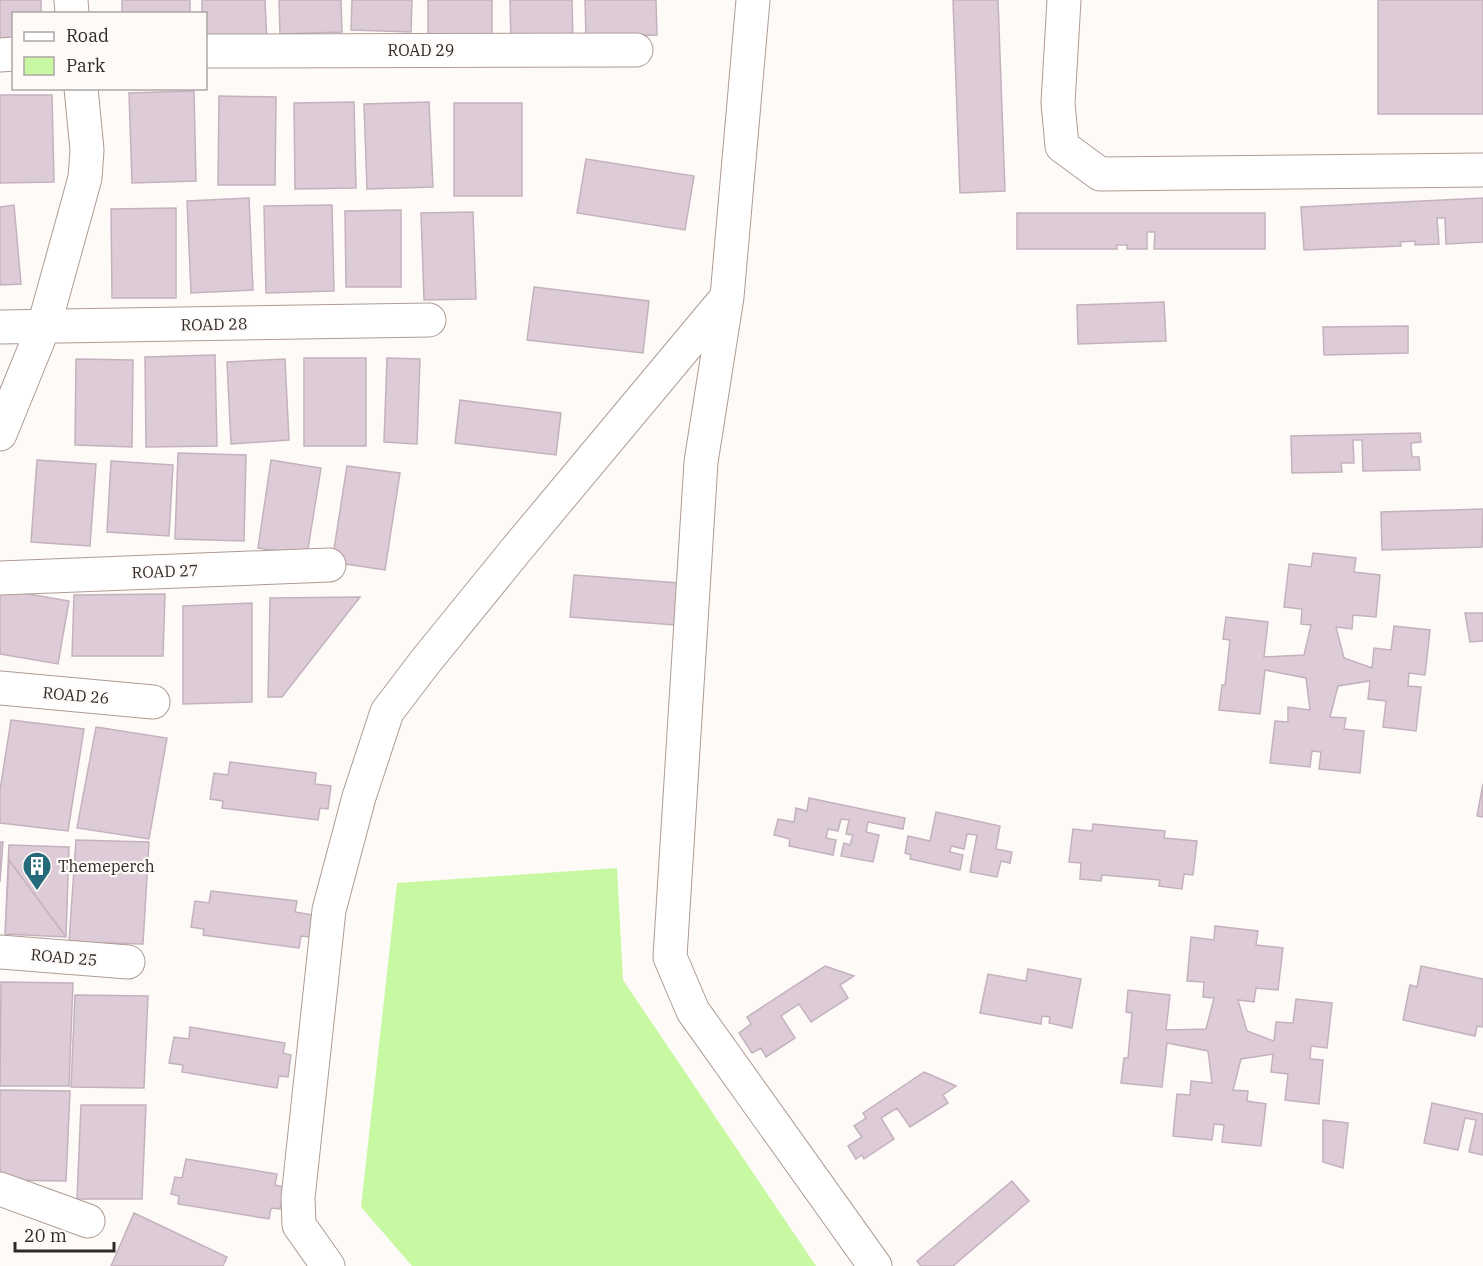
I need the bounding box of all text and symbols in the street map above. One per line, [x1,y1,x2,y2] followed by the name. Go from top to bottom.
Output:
[12,12,207,90] legend
[66,24,109,47] text: Road
[388,40,454,60] street label: ROAD 29
[66,54,106,77] text: Park
[180,313,248,335] street label: ROAD 28
[131,560,199,582] street label: ROAD 27
[42,682,110,708] street label: ROAD 26
[21,850,53,892] building icon: Themeperch
[58,856,155,876] place label: Themeperch
[30,944,98,970] street label: ROAD 25
[15,1215,114,1253] scale bar
[24,1224,67,1247] text: 20 m

